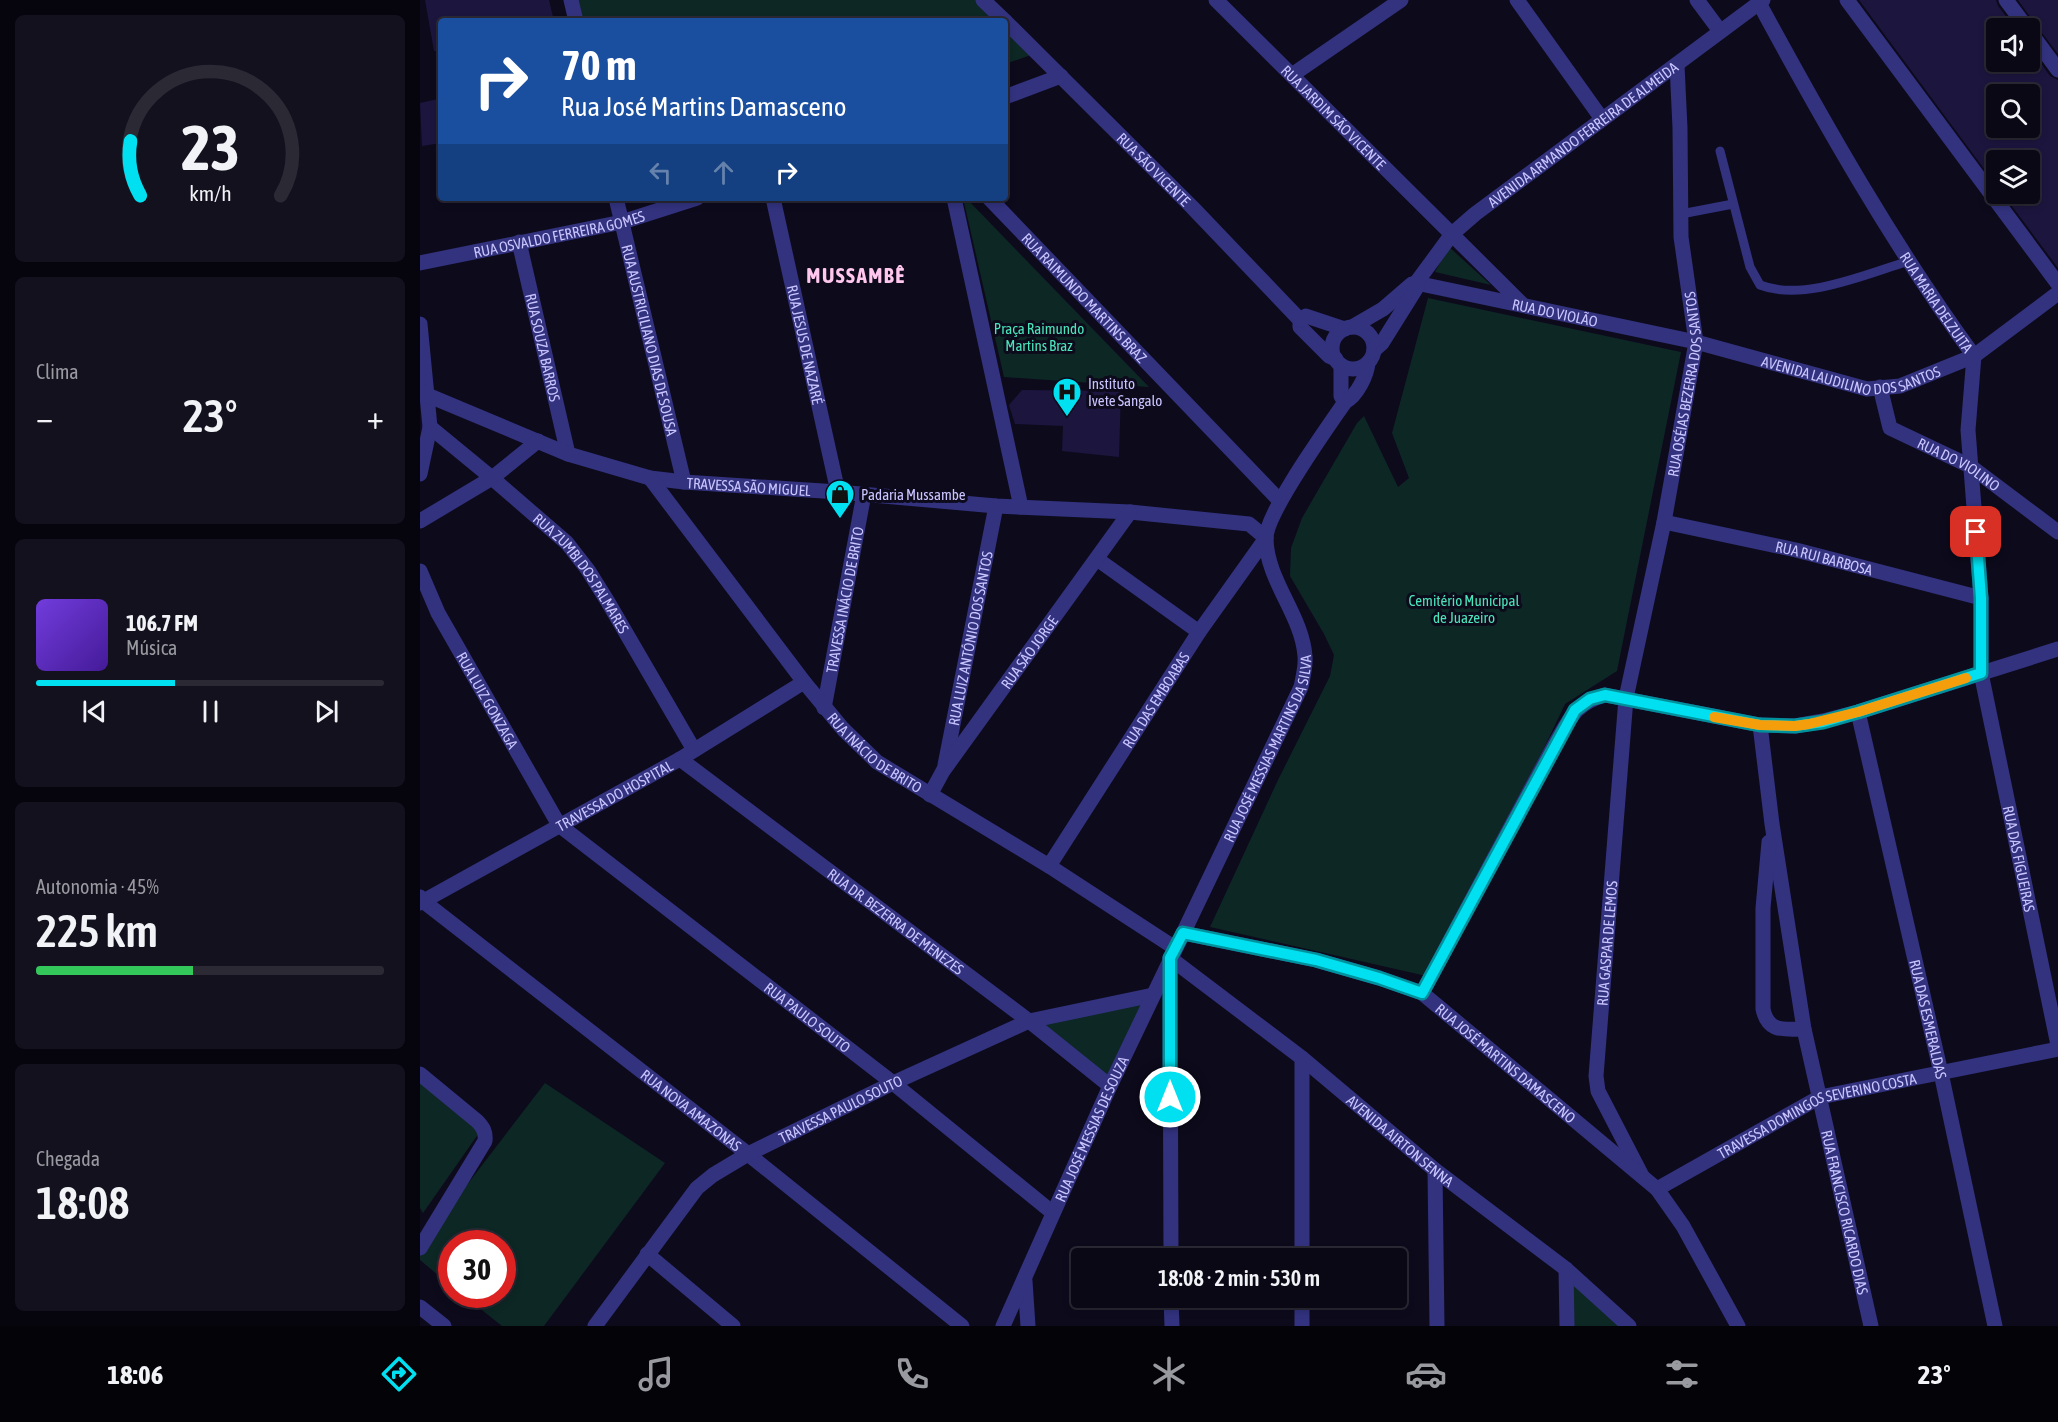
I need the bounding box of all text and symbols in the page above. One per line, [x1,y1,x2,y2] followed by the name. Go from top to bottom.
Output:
[1986,18,2040,204] map controls
[1986,18,2040,72] button: sound
[561,41,636,89] text: 70 m
[462,42,540,120] icon: right
[1484,58,1681,210] street label: AVENIDA ARMANDO FERREIRA DE ALMEIDA
[1278,61,1390,173] street label: RUA JARDIM SÃO VICENTE
[1986,84,2040,138] button: search
[561,91,847,122] text: Rua José Martins Damasceno
[181,112,239,183] text: 23
[1114,129,1195,210] street label: RUA SÃO VICENTE
[1986,150,2040,204] button: layers
[644,156,677,189] icon: left
[707,156,740,189] icon: ahead
[770,156,803,189] icon: right
[189,181,231,206] text: km/h
[472,207,647,260] street label: RUA OSVALDO FERREIRA GOMES
[1019,229,1151,366] street label: RUA RAIMUNDO MARTINS BRAZ
[619,243,681,438] street label: RUA AUSTRICILIANO DIAS DE SOUSA
[1897,249,1977,356] street label: RUA MARIA DELZUITA
[806,263,906,287] district label: MUSSAMBÊ
[784,283,827,406] street label: RUA JESUS DE NAZARÉ
[1664,291,1705,478] street label: RUA OSÉIAS BEZERRA DOS SANTOS
[523,292,564,403] street label: RUA SOUZA BARROS
[1511,295,1599,330] street label: RUA DO VIOLÃO
[994,320,1084,354] park label: Praça Raimundo Martins Braz
[1760,352,1943,398] street label: AVENIDA LAUDILINO DOS SANTOS
[36,360,79,383] text: Clima
[1088,375,1162,409] place label: Instituto Ivete Sangalo
[1051,376,1083,418] hospital icon: Instituto Ivete Sangalo
[183,390,237,442] text: 23°
[36,398,53,436] text: −
[367,398,384,436] text: +
[1915,434,2004,494] street label: RUA DO VIOLINO
[686,474,812,499] street label: TRAVESSA SÃO MIGUEL
[824,478,856,520] shop icon: Padaria Mussambe
[861,486,966,503] place label: Padaria Mussambe
[1950,506,2001,557] pin
[530,510,633,636] street label: RUA ZUMBI DOS PALMARES
[1959,515,1992,548] icon: arrive
[822,525,866,675] street label: TRAVESSA INÁCIO DE BRITO
[1774,537,1875,578] street label: RUA RUI BARBOSA
[944,550,995,727] street label: RUA LUIZ ANTÔNIO DOS SANTOS
[1409,592,1519,626] park label: Cemitério Municipal de Juazeiro
[126,610,198,636] text: 106.7 FM
[997,612,1061,692] street label: RUA SÃO JORGE
[126,636,177,659] text: Música
[454,649,522,752] street label: RUA LUIZ GONZAGA
[1119,649,1192,751] street label: RUA DAS EMBOABAS
[1220,654,1314,844] street label: RUA JOSÉ MESSIAS MARTINS DA SILVA
[78,695,111,728] icon: previous
[194,695,227,728] icon: pause
[310,695,343,728] icon: next
[824,709,925,796] street label: RUA INÁCIO DE BRITO
[553,756,676,834] street label: TRAVESSA DO HOSPITAL
[2000,804,2039,913] street label: RUA DAS FIGUEIRAS
[825,865,967,978] street label: RUA DR. BEZERRA DE MENEZES
[36,875,159,898] text: Autonomia · 45%
[1593,880,1620,1006] street label: RUA GASPAR DE LEMOS
[36,905,158,957] text: 225 km
[1907,958,1950,1080] street label: RUA DAS ESMERALDAS
[761,979,854,1056] street label: RUA PAULO SOUTO
[1432,1000,1579,1126] street label: RUA JOSÉ MARTINS DAMASCENO
[1051,1053,1132,1204] street label: RUA JOSÉ MESSIAS DE SOUZA
[638,1065,745,1154] street label: RUA NOVA AMAZONAS
[1138,1065,1202,1129] position arrow
[1714,1069,1918,1162] street label: TRAVESSA DOMINGOS SEVERINO COSTA
[776,1071,905,1146] street label: TRAVESSA PAULO SOUTO
[1344,1091,1458,1190] street label: AVENIDA AIRTON SENNA
[1819,1128,1872,1296] street label: RUA FRANCISCO RICARDO DIAS
[36,1147,100,1170] text: Chegada
[36,1177,130,1229] text: 18:08
[438,1230,516,1308] speed limit sign: 30
[1158,1265,1320,1291] text: 18:08 · 2 min · 530 m
[378,1353,420,1395] icon: directions
[635,1353,677,1395] icon: music
[891,1353,933,1395] icon: phone
[1148,1353,1190,1395] icon: climate
[1405,1353,1447,1395] icon: car
[1661,1353,1703,1395] icon: filters
[107,1359,163,1390] text: 18:06
[1918,1359,1951,1390] text: 23°

